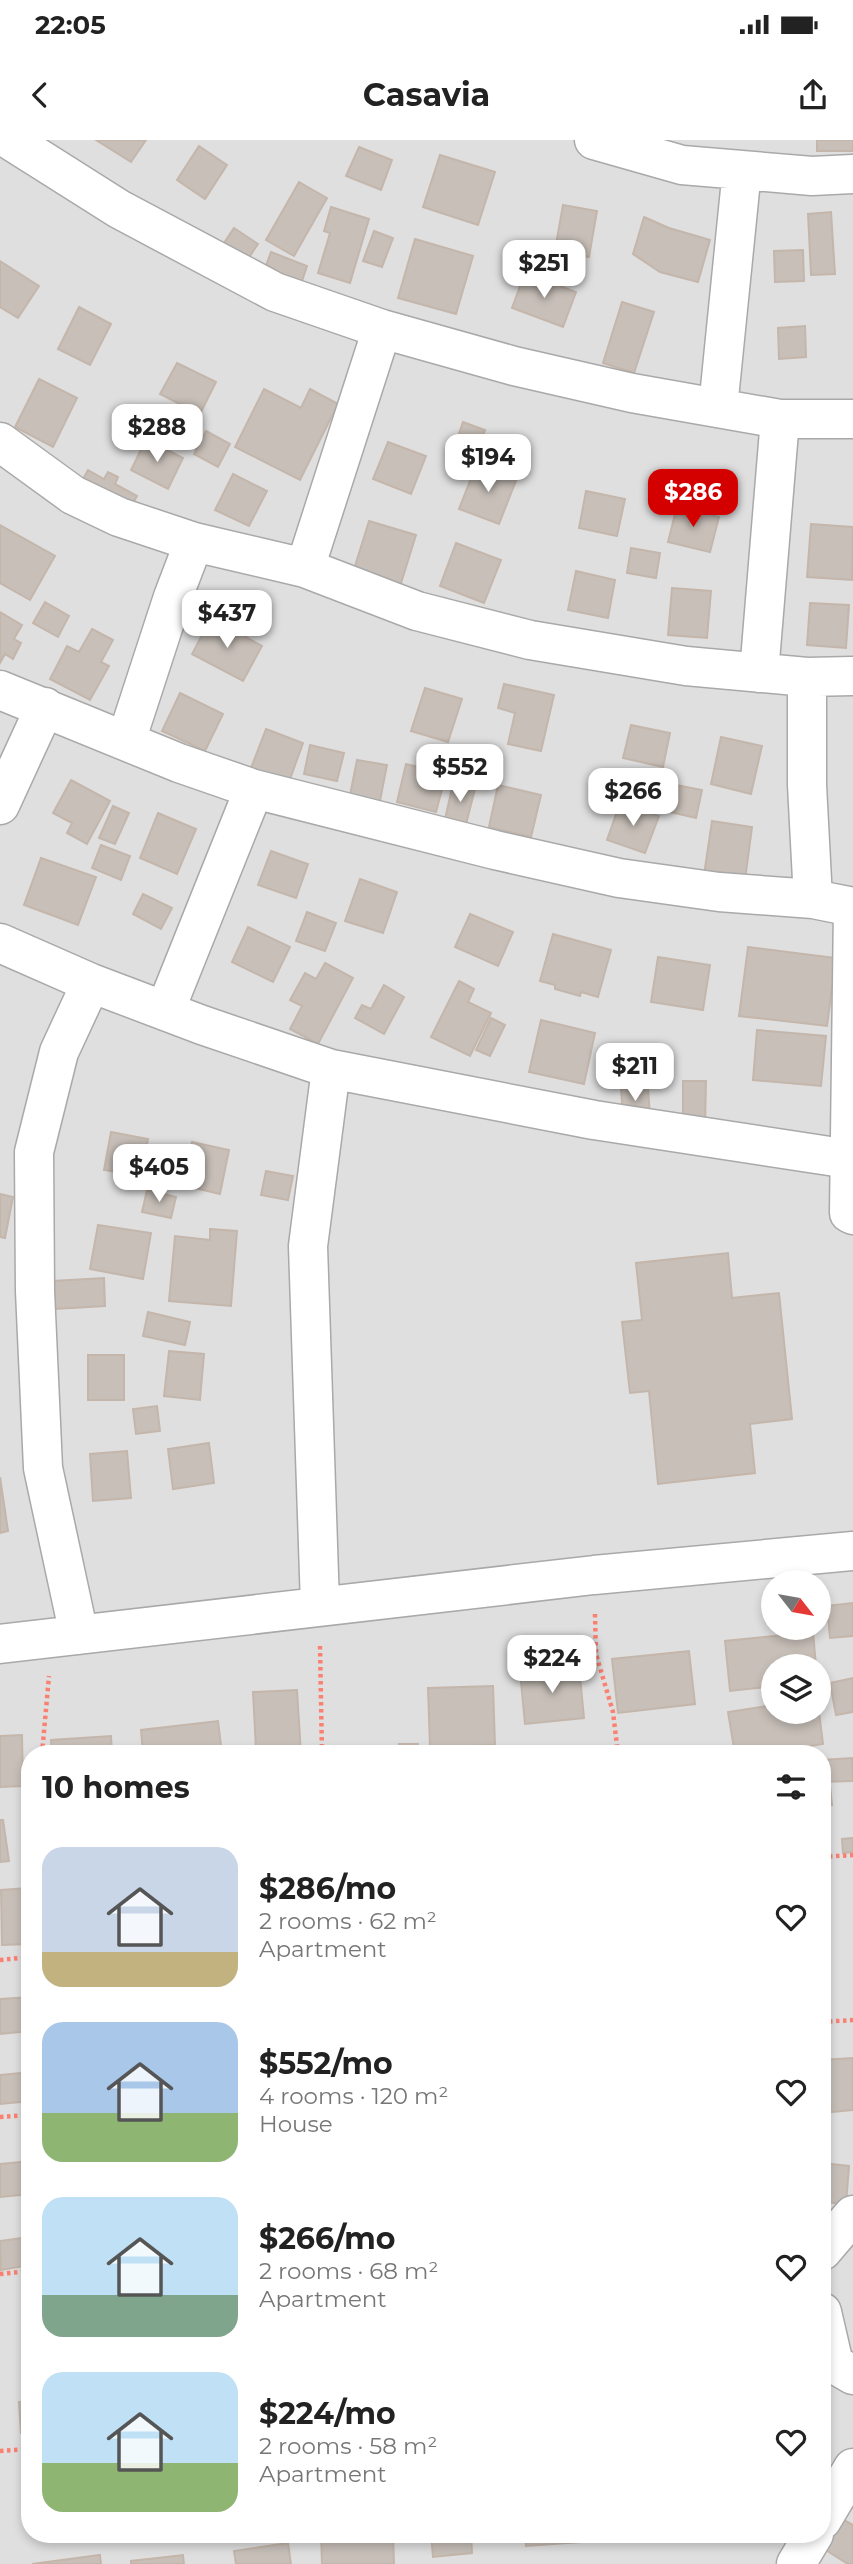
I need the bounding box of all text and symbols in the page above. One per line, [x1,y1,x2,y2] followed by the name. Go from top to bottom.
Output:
[35,9,106,41] text: 22:05
[363,75,490,114] text: Casavia
[21,76,59,114] icon: back
[794,76,832,114] icon: share
[503,240,585,300] pin: $251
[519,249,569,277] text: $251
[116,404,198,464] pin: $288
[128,413,186,441] text: $288
[447,434,529,494] pin: $194
[461,443,515,471] text: $194
[652,470,734,529] pin: $286
[664,478,722,506] text: $286
[186,590,268,650] pin: $437
[198,599,256,627] text: $437
[419,744,501,804] pin: $552
[432,753,488,781] text: $552
[592,768,674,828] pin: $266
[604,777,662,805] text: $266
[594,1044,676,1103] pin: $211
[612,1052,658,1080] text: $211
[118,1144,200,1204] pin: $405
[129,1153,189,1181] text: $405
[761,1570,831,1640] north arrow
[761,1570,831,1724] map controls
[511,1636,593,1695] pin: $224
[523,1644,581,1672] text: $224
[761,1654,831,1724] button: layers
[772,1768,810,1806] icon: filters
[42,1769,190,1806] text: 10 homes
[259,1870,396,1907] text: $286/mo
[98,1875,182,1959] icon: home
[772,1898,810,1936] icon: heart
[259,1907,437,1935] text: 2 rooms · 62 m²
[259,1935,387,1963] text: Apartment
[259,2045,393,2082] text: $552/mo
[98,2050,182,2134] icon: home
[772,2073,810,2111] icon: heart
[259,2082,448,2110] text: 4 rooms · 120 m²
[259,2110,333,2138] text: House
[259,2220,395,2257] text: $266/mo
[98,2225,182,2309] icon: home
[772,2248,810,2286] icon: heart
[259,2257,438,2285] text: 2 rooms · 68 m²
[259,2285,387,2313] text: Apartment
[259,2395,396,2432] text: $224/mo
[98,2400,182,2484] icon: home
[772,2423,810,2461] icon: heart
[259,2432,437,2460] text: 2 rooms · 58 m²
[259,2460,387,2488] text: Apartment

